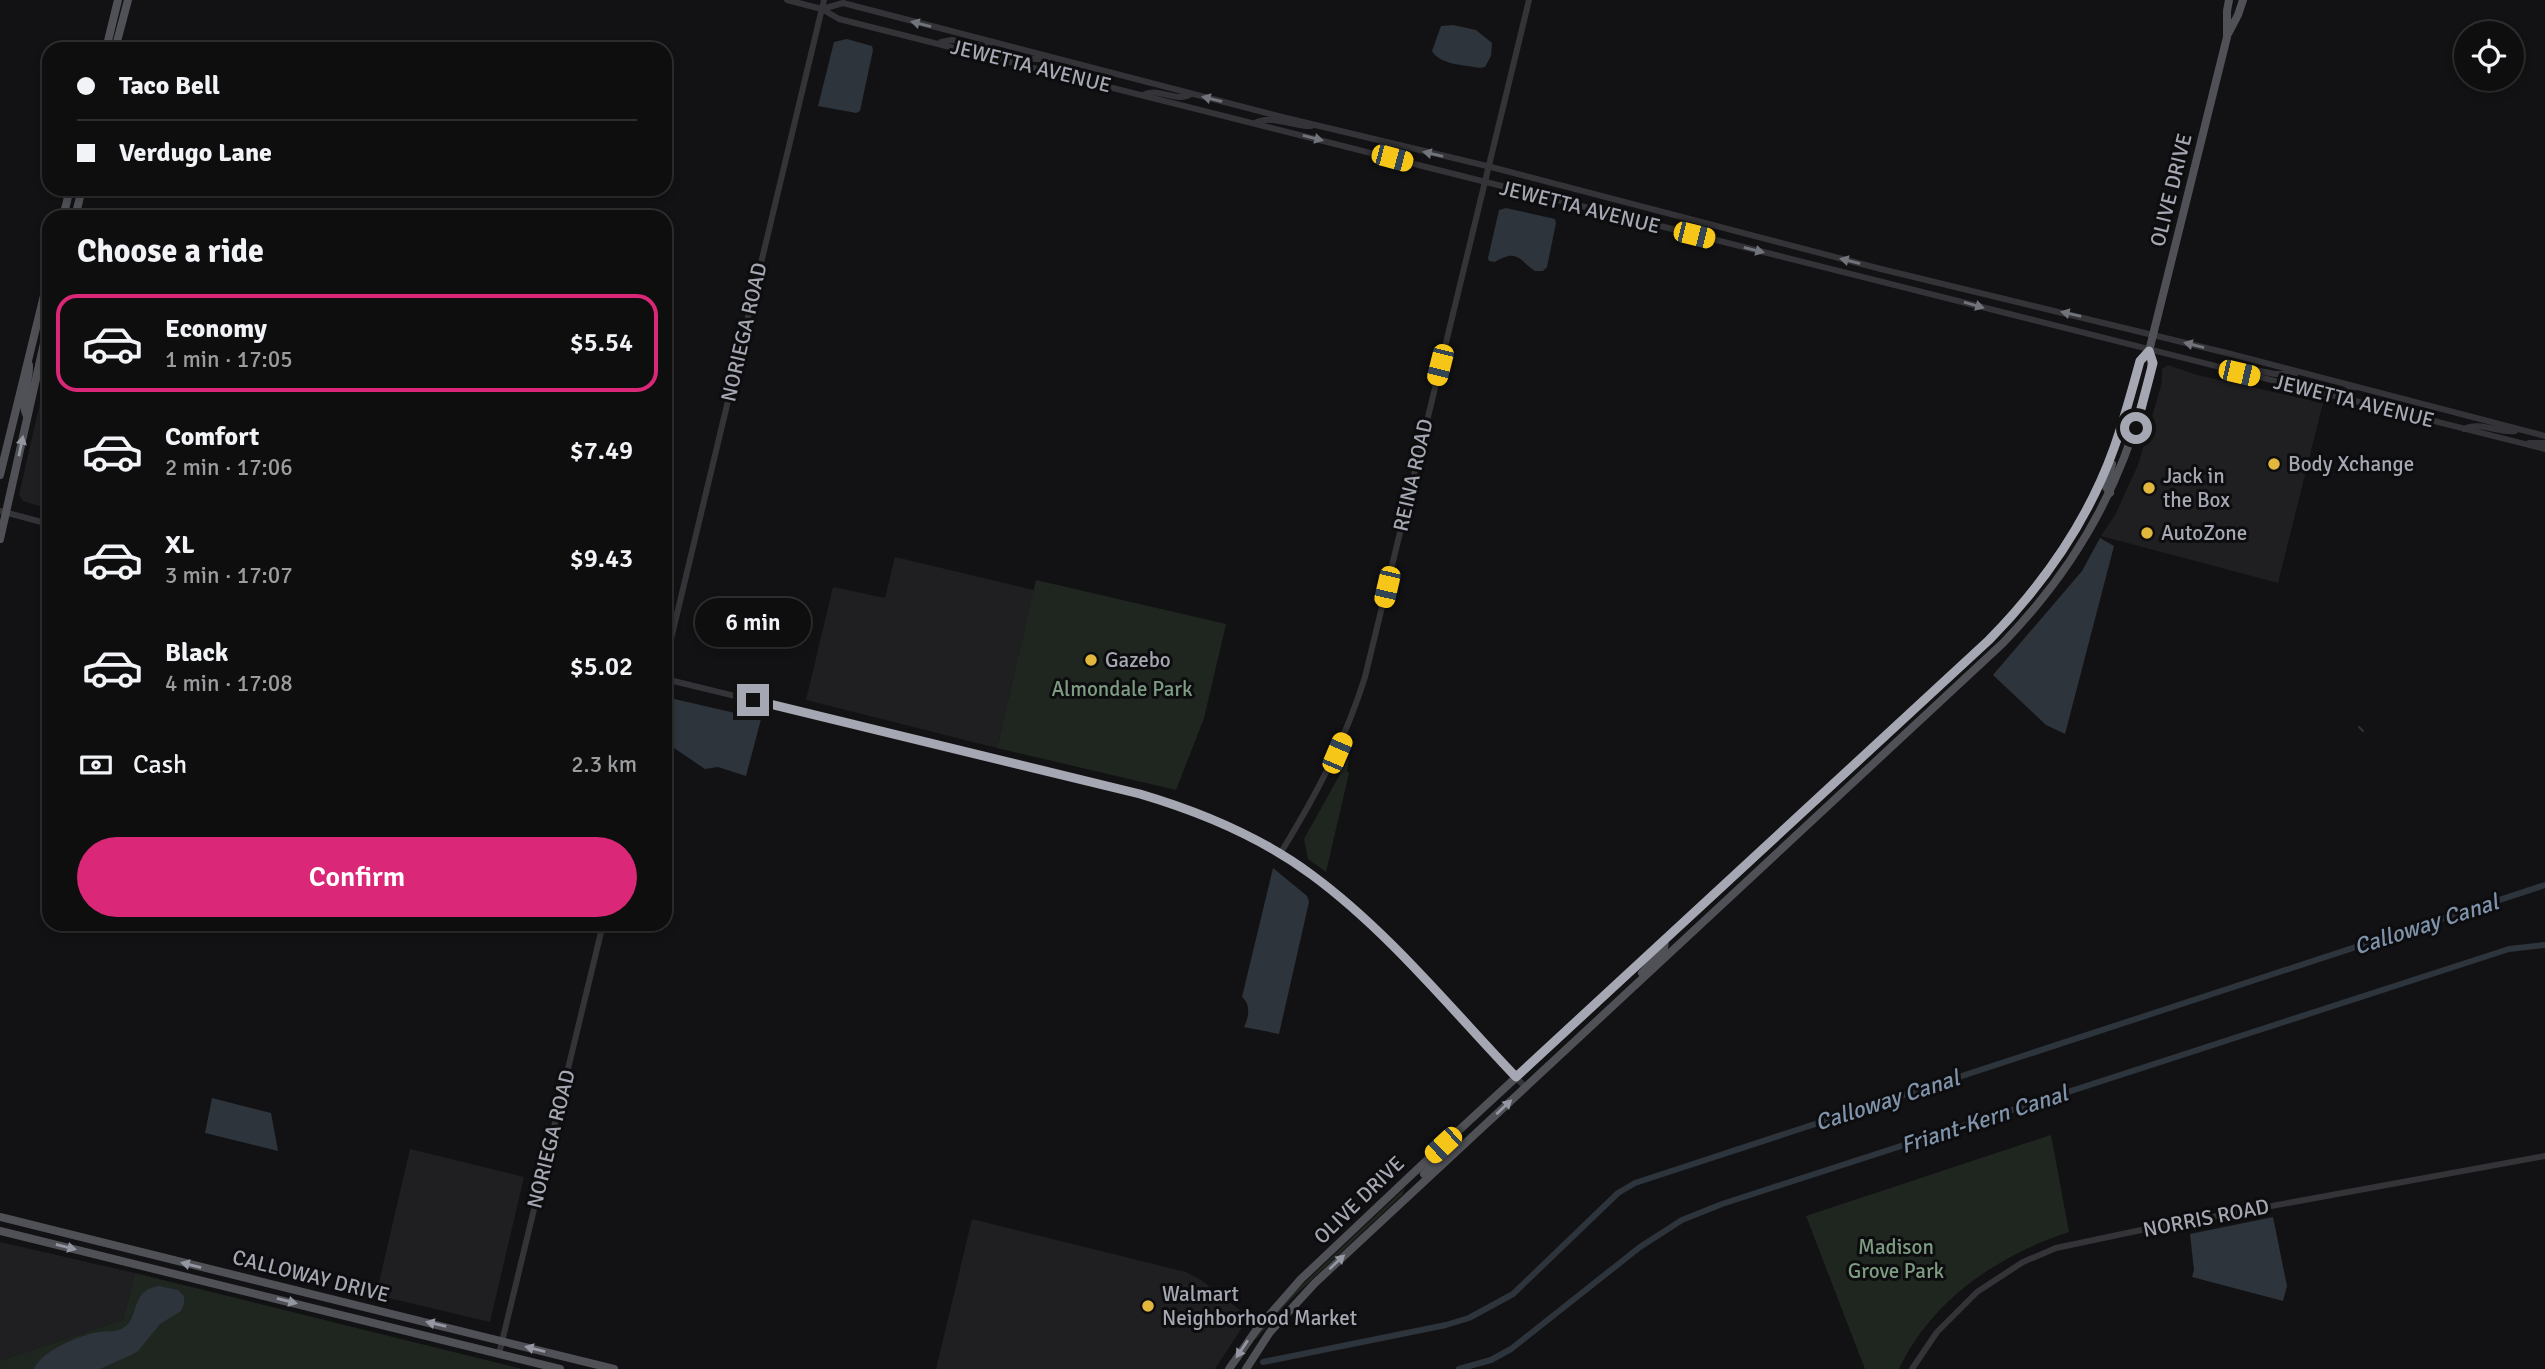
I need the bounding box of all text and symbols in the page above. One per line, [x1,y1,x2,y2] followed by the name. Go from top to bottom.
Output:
[910,18,932,29] one-way arrow
[2454,21,2524,91] map controls
[2454,21,2524,91] button: locate
[948,33,1114,99] street label: JEWETTA AVENUE
[119,70,220,102] text: Taco Bell
[1201,93,1223,104] one-way arrow
[2144,131,2198,249] street label: OLIVE DRIVE
[1303,133,1325,144] one-way arrow
[119,137,272,169] text: Verdugo Lane
[1369,142,1416,174] car
[1422,148,1444,159] one-way arrow
[1497,174,1663,240] street label: JEWETTA AVENUE
[1672,220,1717,250] car
[77,232,264,271] text: Choose a ride
[1743,245,1765,256] one-way arrow
[1838,255,1860,266] one-way arrow
[715,260,773,404] street label: NORIEGA ROAD
[1964,300,1985,310] one-way arrow
[2060,308,2082,319] one-way arrow
[81,312,144,375] icon: car
[165,313,267,345] text: Economy
[570,327,633,359] text: $5.54
[2183,339,2205,350] one-way arrow
[1425,342,1456,388] car
[165,345,293,374] text: 1 min · 17:05
[2217,358,2262,388] car
[2271,368,2437,434] street label: JEWETTA AVENUE
[2120,412,2152,444] route start
[1387,416,1439,534] street label: REINA ROAD
[81,420,144,483] icon: car
[165,421,259,453] text: Comfort
[15,435,26,457] one-way arrow
[570,435,633,467] text: $7.49
[2288,451,2414,477] place label: Body Xchange
[165,453,293,482] text: 2 min · 17:06
[2266,456,2282,472] marker: Body Xchange
[2163,463,2230,513] place label: Jack in the Box
[2141,480,2157,496] marker: Jack in the Box
[2161,520,2247,546] place label: AutoZone
[2139,525,2155,541] marker: AutoZone
[81,528,144,591] icon: car
[165,529,195,561] text: XL
[570,543,633,575] text: $9.43
[165,561,293,590] text: 3 min · 17:07
[1373,564,1402,610] car
[695,598,811,648] callout: 6 min
[725,608,781,637] text: 6 min
[81,636,144,699] icon: car
[165,637,228,669] text: Black
[1105,647,1171,673] place label: Gazebo
[570,651,633,683] text: $5.02
[1083,652,1099,668] marker: Gazebo
[165,669,293,698] text: 4 min · 17:08
[1051,676,1193,702] park label: Almondale Park
[737,684,769,716] route end
[1320,730,1355,776] car
[77,746,115,784] icon: cash
[133,749,187,781] text: Cash
[571,750,637,779] text: 2.3 km
[77,837,637,917] button: Confirm
[2350,887,2504,961] water label: Calloway Canal
[1811,1063,1965,1137] water label: Calloway Canal
[521,1067,581,1211] street label: NORIEGA ROAD
[1897,1078,2074,1160] water label: Friant-Kern Canal
[1495,1099,1513,1115] one-way arrow
[1421,1123,1466,1167] car
[1308,1150,1410,1250] street label: OLIVE DRIVE
[2141,1193,2271,1243] street label: NORRIS ROAD
[1848,1234,1945,1284] park label: Madison Grove Park
[55,1242,77,1253] one-way arrow
[230,1244,392,1308] street label: CALLOWAY DRIVE
[1328,1254,1345,1270] one-way arrow
[180,1259,202,1270] one-way arrow
[1162,1281,1357,1331] place label: Walmart Neighborhood Market
[276,1296,298,1307] one-way arrow
[1140,1298,1156,1314] marker: Walmart Neighborhood Market
[425,1318,447,1329] one-way arrow
[1235,1340,1249,1358] one-way arrow
[524,1343,546,1354] one-way arrow

